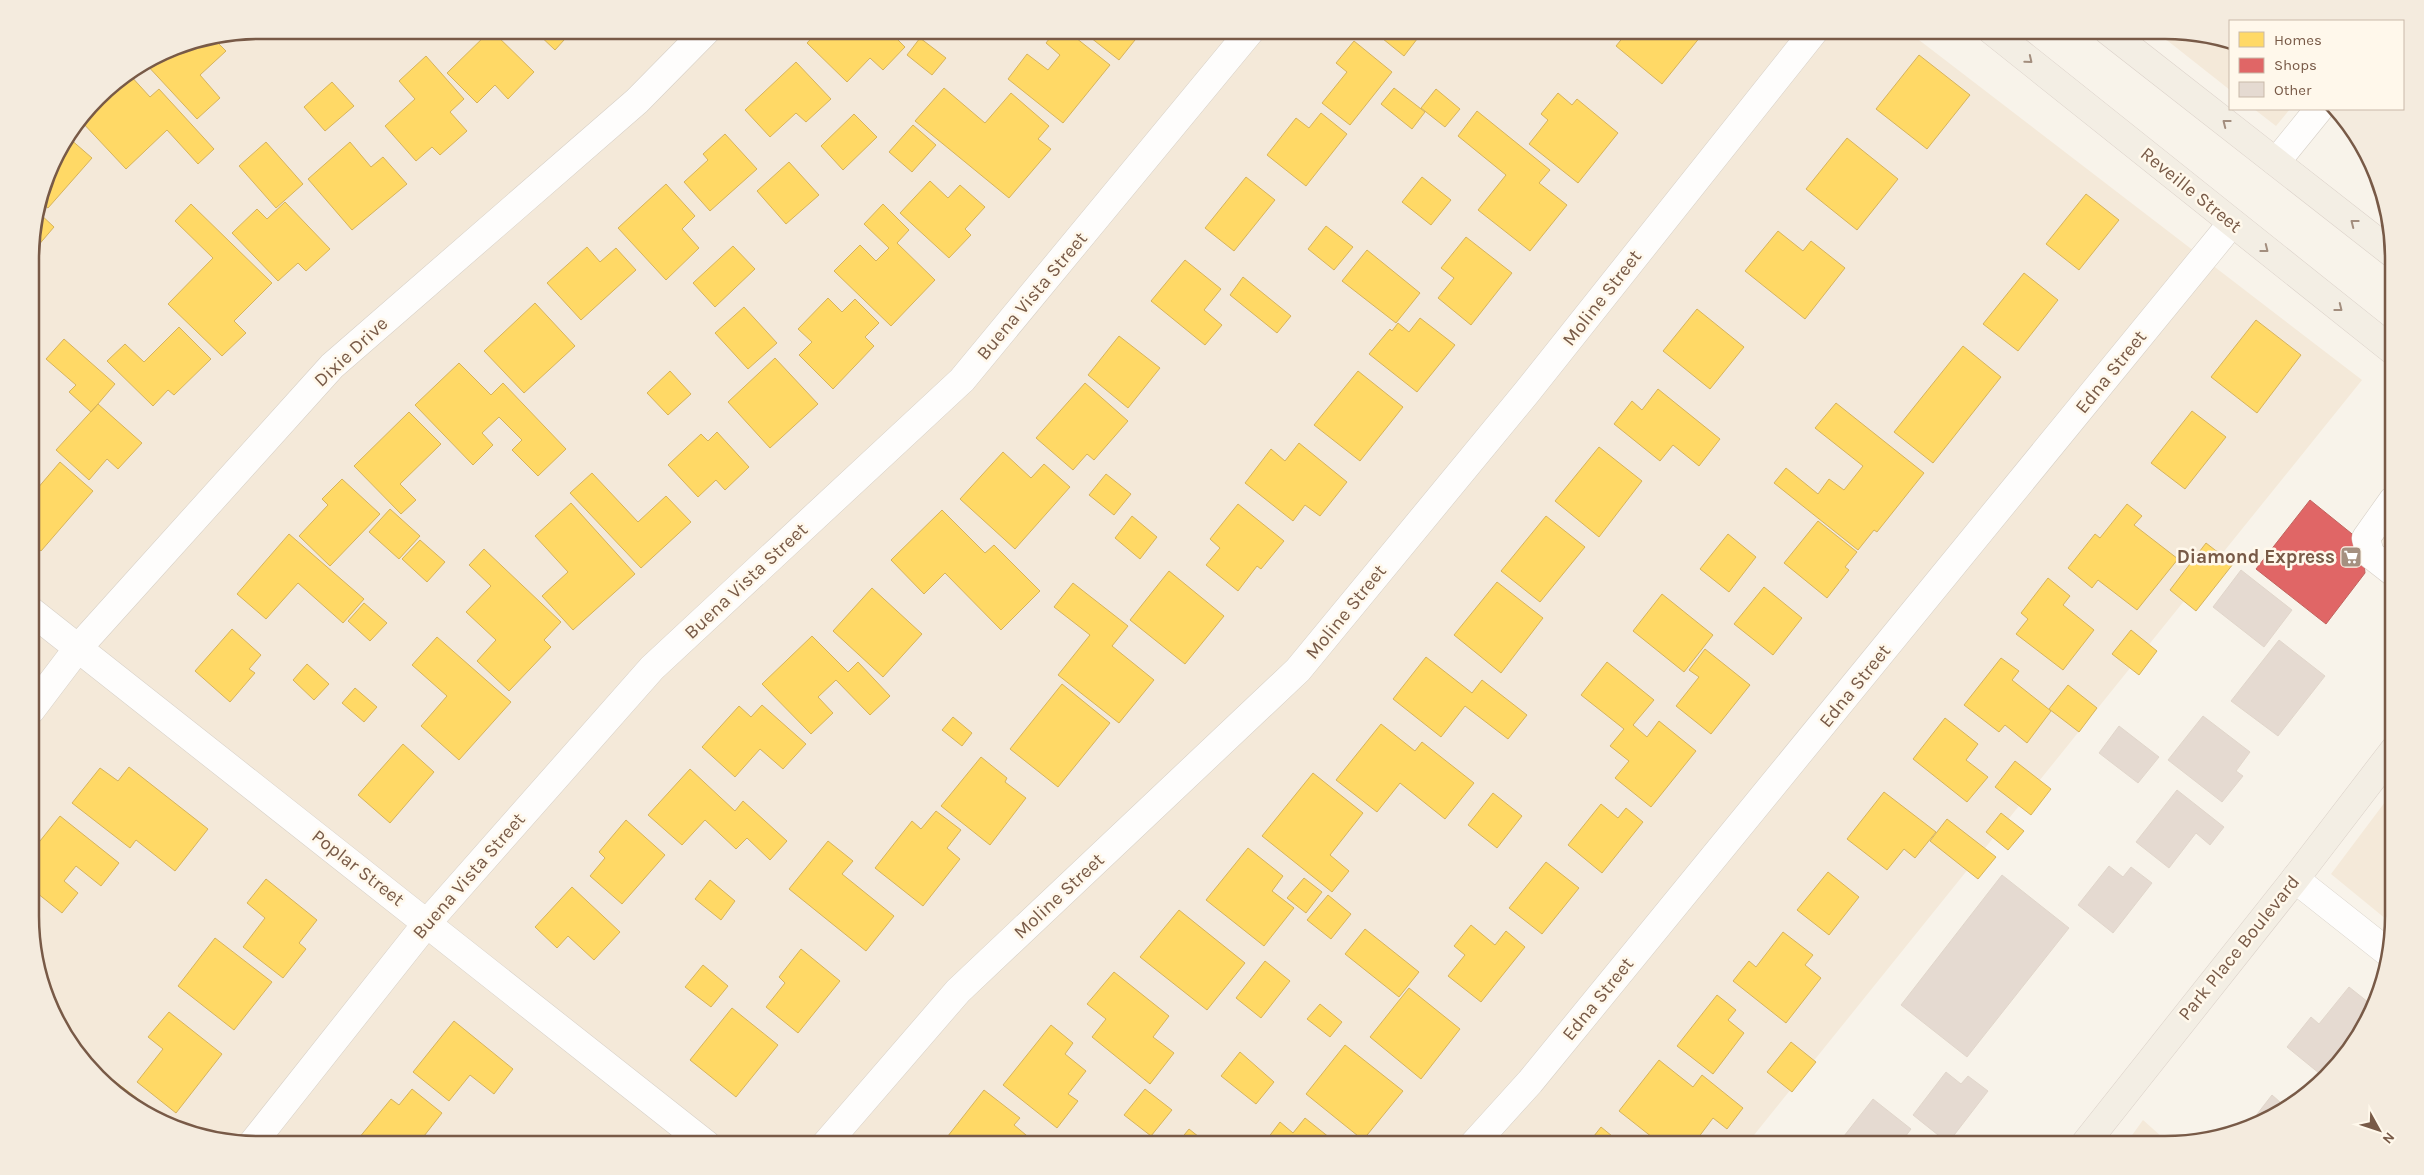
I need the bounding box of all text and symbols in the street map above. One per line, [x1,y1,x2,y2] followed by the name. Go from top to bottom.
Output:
[2229,20,2404,110] legend
[2274,31,2322,49] text: Homes
[2023,55,2032,63] one-way arrow
[2274,56,2317,74] text: Shops
[2274,81,2312,99] text: Other
[2223,120,2232,128] one-way arrow
[2136,143,2246,237] street label: Reveille Street
[2351,220,2360,228] one-way arrow
[972,228,1092,364] street label: Buena Vista Street
[2260,244,2269,253] one-way arrow
[1558,246,1646,350] street label: Moline Street
[2333,302,2342,310] one-way arrow
[310,313,392,391] street label: Dixie Drive
[2071,326,2151,418] street label: Edna Street
[680,518,812,644] street label: Buena Vista Street
[2339,545,2363,569] supermarket icon: Diamond Express
[2177,546,2335,568] place label: Diamond Express
[1301,560,1391,664] street label: Moline Street
[1815,640,1895,732] street label: Edna Street
[408,808,530,944] street label: Buena Vista Street
[307,825,409,911] street label: Poplar Street
[1009,849,1109,943] street label: Moline Street
[2174,871,2304,1025] street label: Park Place Boulevard
[1558,953,1638,1045] street label: Edna Street
[2354,1105,2404,1155] north arrow
[2379,1129,2398,1147] text: N

